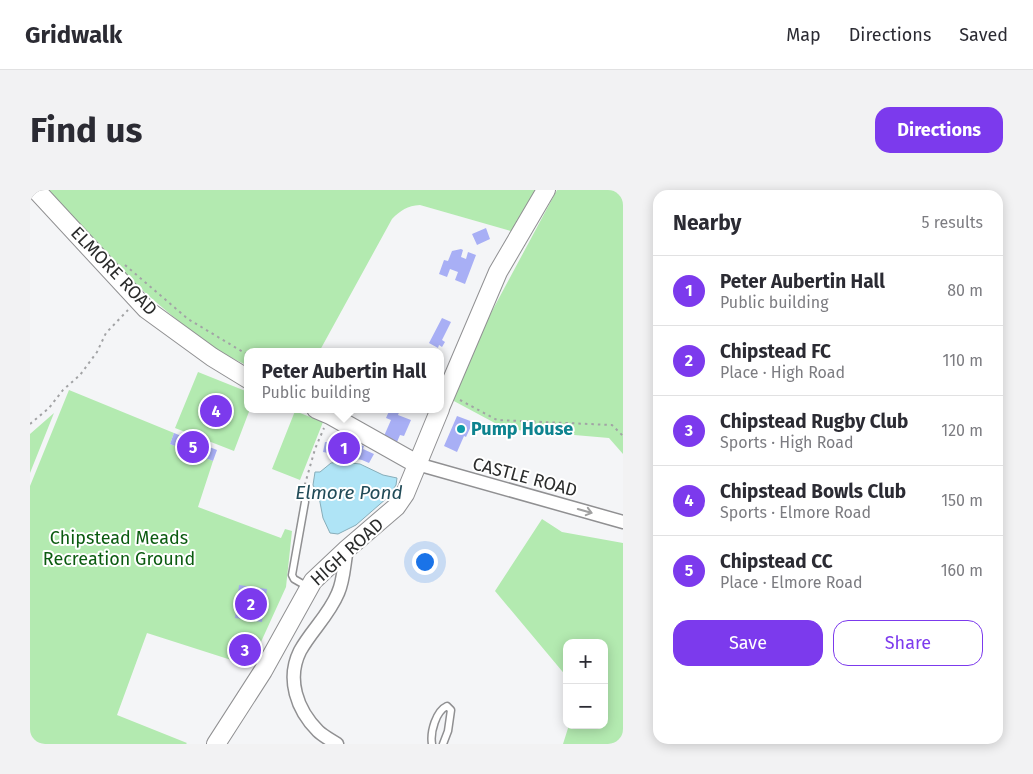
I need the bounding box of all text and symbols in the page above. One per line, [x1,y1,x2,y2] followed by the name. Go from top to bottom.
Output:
[25,21,122,49] text: Gridwalk
[786,24,821,46] text: Map
[849,24,931,46] text: Directions
[959,24,1008,46] text: Saved
[875,107,1003,153] button: Directions
[30,109,142,151] text: Find us
[673,210,741,236] text: Nearby
[922,213,983,232] text: 5 results
[66,222,162,320] street label: ELMORE ROAD
[720,270,885,293] text: Peter Aubertin Hall
[685,281,693,300] text: 1
[947,281,983,300] text: 80 m
[720,293,828,312] text: Public building
[720,340,831,363] text: Chipstead FC
[244,348,444,413] popup
[685,351,693,370] text: 2
[942,351,983,370] text: 110 m
[262,360,426,383] text: Peter Aubertin Hall
[720,363,845,382] text: Place · High Road
[262,383,370,402] text: Public building
[200,392,232,430] pin: 4
[720,410,908,433] text: Chipstead Rugby Club
[471,418,573,440] place label: Pump House
[685,421,693,440] text: 3
[941,421,983,440] text: 120 m
[455,423,467,435] marker: Pump House
[177,428,209,466] pin: 5
[328,429,360,467] pin: 1
[720,433,854,452] text: Sports · High Road
[470,452,580,502] street label: CASTLE ROAD
[720,480,906,503] text: Chipstead Bowls Club
[295,481,403,504] water label: Elmore Pond
[684,491,694,510] text: 4
[941,491,983,510] text: 150 m
[720,503,871,522] text: Sports · Elmore Road
[577,507,593,517] one-way arrow
[306,513,388,591] street label: HIGH ROAD
[43,527,195,570] park label: Chipstead Meads Recreation Ground
[412,549,438,575] your location
[720,550,833,573] text: Chipstead CC
[685,561,693,580] text: 5
[941,561,983,580] text: 160 m
[720,573,863,592] text: Place · Elmore Road
[235,585,267,623] pin: 2
[673,620,823,666] button: Save
[833,620,983,666] button: Share
[229,631,261,669] pin: 3
[563,639,608,729] map controls
[563,639,608,684] button: +
[563,684,608,729] button: −

